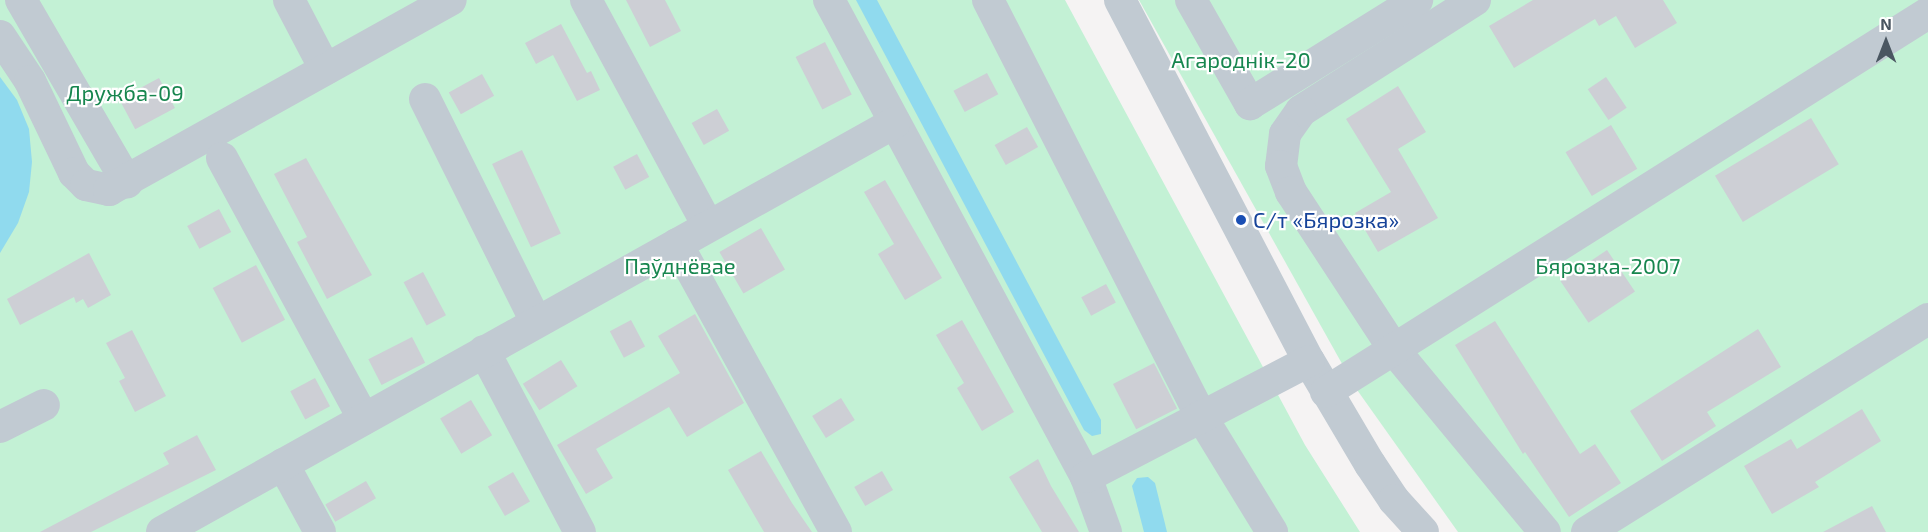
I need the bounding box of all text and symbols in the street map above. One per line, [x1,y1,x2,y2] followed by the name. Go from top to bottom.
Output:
[1856,12,1916,72] north arrow
[1880,14,1892,33] text: N
[1171,47,1311,73] park label: Агароднік-20
[66,80,184,106] park label: Дружба-09
[1253,207,1399,233] place label: С/т «Бярозка»
[1234,213,1248,227] marker: С/т «Бярозка»
[624,253,736,279] park label: Паўднёвае
[1535,253,1681,279] park label: Бярозка-2007

